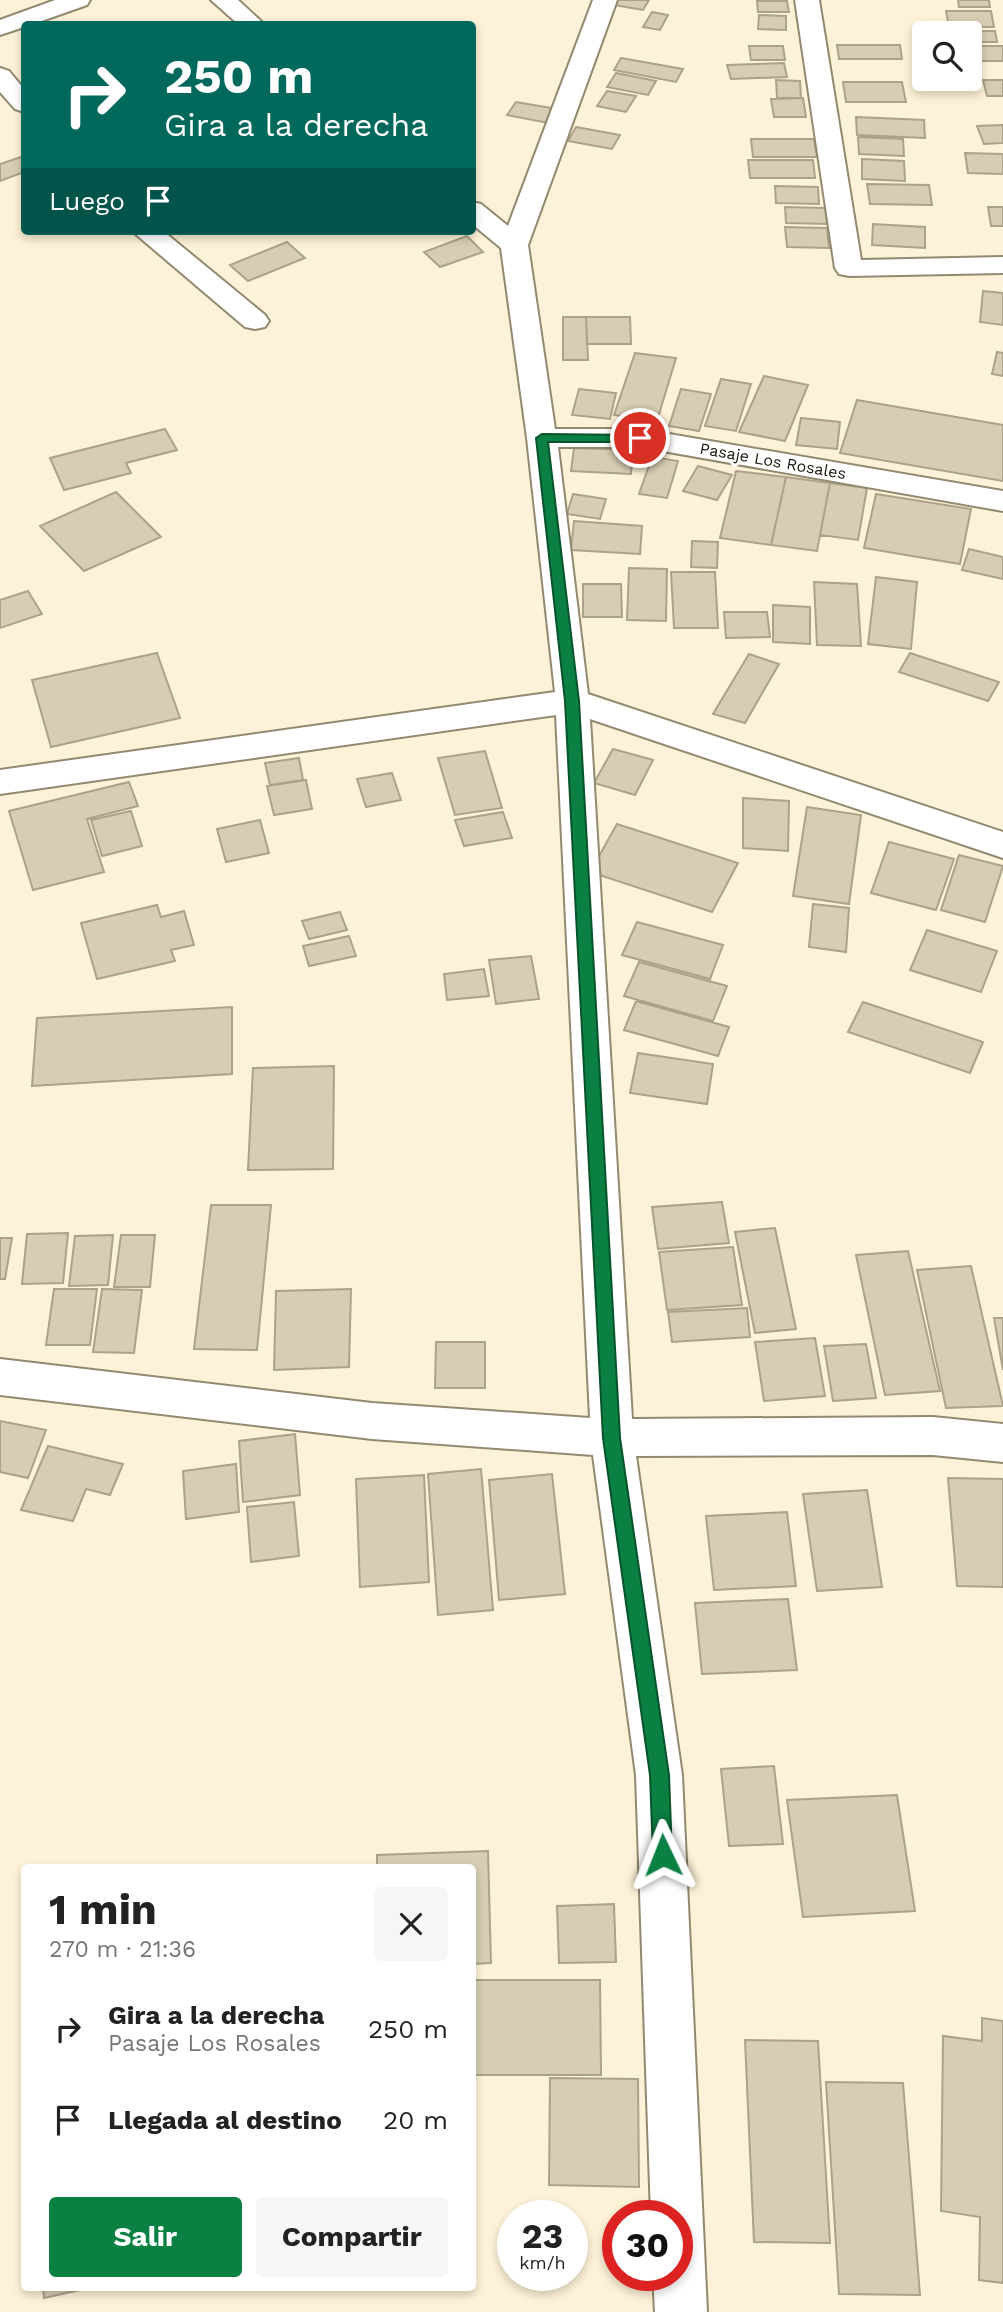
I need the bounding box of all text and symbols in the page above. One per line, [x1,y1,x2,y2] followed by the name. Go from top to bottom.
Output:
[912,21,982,91] map controls
[912,21,982,91] button: search
[164,47,313,105] text: 250 m
[49,49,140,140] icon: right
[164,106,428,144] text: Gira a la derecha
[139,182,177,220] icon: arrive
[49,186,125,216] text: Luego
[610,408,670,468] pin
[621,419,659,457] icon: arrive
[698,439,848,483] street label: Pasaje Los Rosales
[626,1818,700,1892] position arrow
[49,1885,157,1934] text: 1 min
[374,1887,448,1961] button: close
[49,1936,196,1963] text: 270 m · 21:36
[108,2000,324,2030] text: Gira a la derecha
[49,2010,87,2048] icon: right
[368,2014,448,2044] text: 250 m
[108,2030,321,2057] text: Pasaje Los Rosales
[49,2101,87,2139] icon: arrive
[108,2105,342,2135] text: Llegada al destino
[383,2105,448,2135] text: 20 m
[49,2197,242,2277] button: Salir
[256,2197,448,2277] button: Compartir
[602,2200,693,2291] speed limit sign: 30
[522,2215,563,2257] text: 23
[519,2252,566,2273] text: km/h

